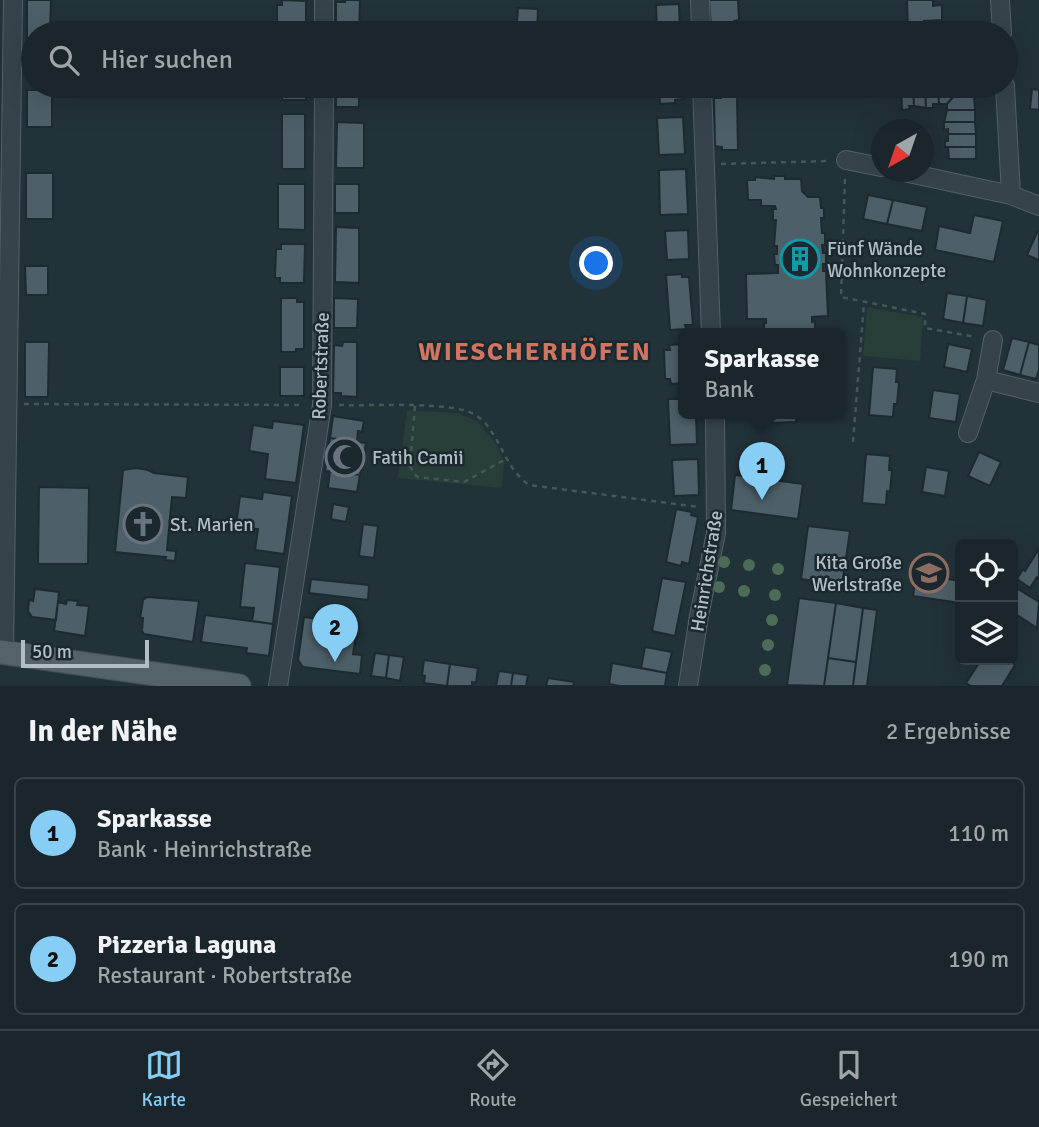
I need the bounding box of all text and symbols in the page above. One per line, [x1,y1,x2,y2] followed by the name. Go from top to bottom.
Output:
[21,21,1018,98] search box
[45,41,83,79] icon: search
[101,44,233,76] text: Hier suchen
[871,119,934,182] north arrow
[827,237,946,283] place label: Fünf Wände Wohnkonzepte
[779,238,821,280] building icon: Fünf Wände Wohnkonzepte
[579,246,613,280] your location
[307,312,335,420] street label: Robertstraße
[678,328,846,419] popup
[418,336,652,368] district label: WIESCHERHÖFEN
[704,343,820,375] text: Sparkasse
[704,375,754,404] text: Bank
[324,436,366,478] mosque icon: Fatih Camii
[739,442,785,500] pin: 1
[372,446,464,470] place label: Fatih Camii
[122,503,164,545] church icon: St. Marien
[686,509,728,634] street label: Heinrichstraße
[170,513,254,537] place label: St. Marien
[955,539,1018,665] map controls
[955,539,1018,602] button: locate
[812,551,902,597] place label: Kita Große Werlstraße
[908,552,950,594] school or university icon: Kita Große Werlstraße
[955,602,1018,665] button: layers
[312,604,358,662] pin: 2
[21,637,149,669] scale bar
[32,640,72,664] text: 50 m
[28,713,177,750] text: In der Nähe
[886,717,1011,746] text: 2 Ergebnisse
[97,803,212,835] text: Sparkasse
[47,819,59,848] text: 1
[948,819,1009,848] text: 110 m
[97,835,312,864] text: Bank · Heinrichstraße
[97,929,276,961] text: Pizzeria Laguna
[47,945,59,974] text: 2
[948,945,1009,974] text: 190 m
[97,961,352,990] text: Restaurant · Robertstraße
[142,1046,186,1112] tab: Karte
[469,1046,517,1112] tab: Route
[800,1046,897,1112] tab: Gespeichert

